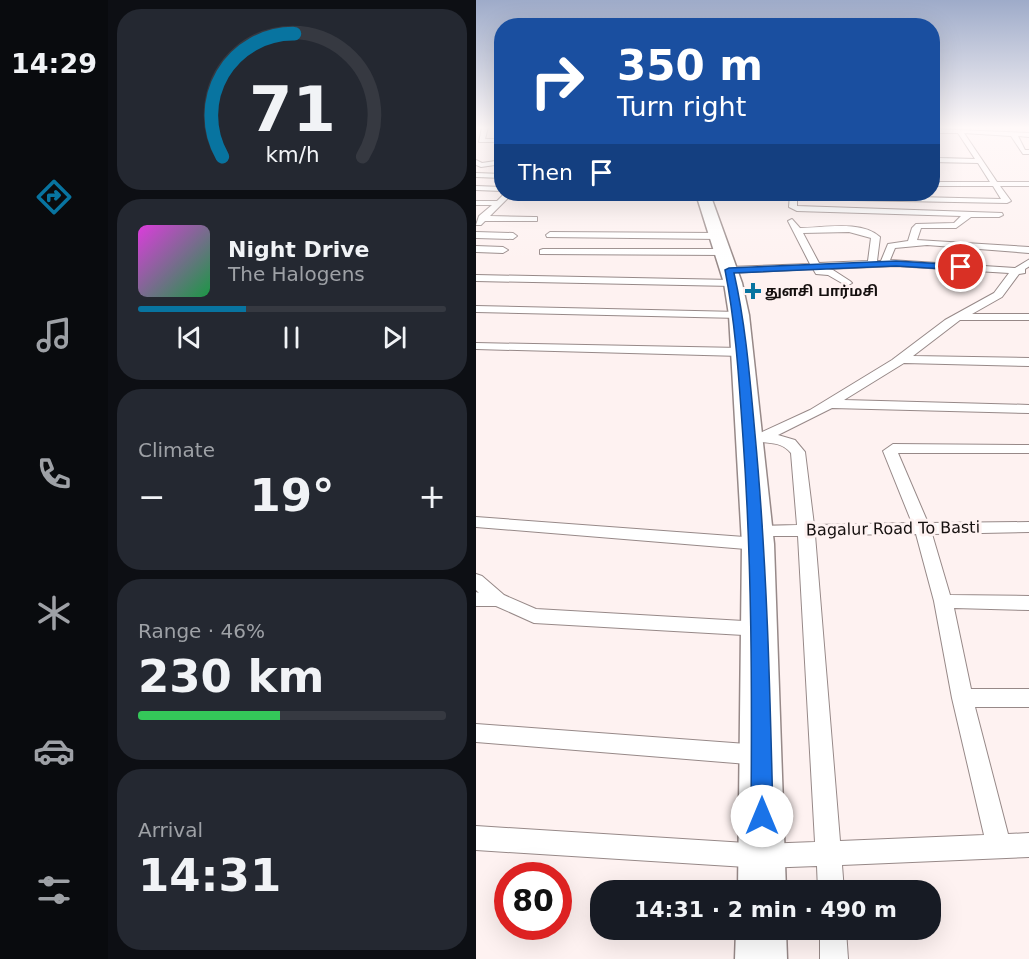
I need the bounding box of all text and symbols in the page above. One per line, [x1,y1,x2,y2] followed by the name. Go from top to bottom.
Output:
[617,41,763,90] text: 350 m
[518,42,596,120] icon: right
[11,48,97,79] text: 14:29
[249,73,335,146] text: 71
[617,91,746,122] text: Turn right
[265,142,319,167] text: km/h
[585,156,618,189] icon: arrive
[518,160,573,185] text: Then
[33,176,75,218] icon: directions
[228,237,369,262] text: Night Drive
[935,241,986,292] pin
[944,250,977,283] icon: arrive
[228,262,365,286] text: The Halogens
[765,283,878,301] place label: துளசி பார்மசி
[746,284,760,298] marker: துளசி பார்மசி
[33,314,75,356] icon: music
[173,321,206,354] icon: previous
[275,321,308,354] icon: pause
[378,321,411,354] icon: next
[138,438,215,462] text: Climate
[33,453,75,495] icon: phone
[249,469,335,522] text: 19°
[138,477,166,516] text: −
[418,477,446,516] text: +
[806,517,980,540] street label: Bagalur Road To Basti
[33,592,75,634] icon: climate
[138,619,265,643] text: Range · 46%
[138,650,324,703] text: 230 km
[33,730,75,772] icon: car
[730,784,794,848] position arrow
[138,818,203,842] text: Arrival
[138,849,281,902] text: 14:31
[494,862,572,940] speed limit sign: 80
[33,869,75,911] icon: filters
[634,897,897,922] text: 14:31 · 2 min · 490 m

